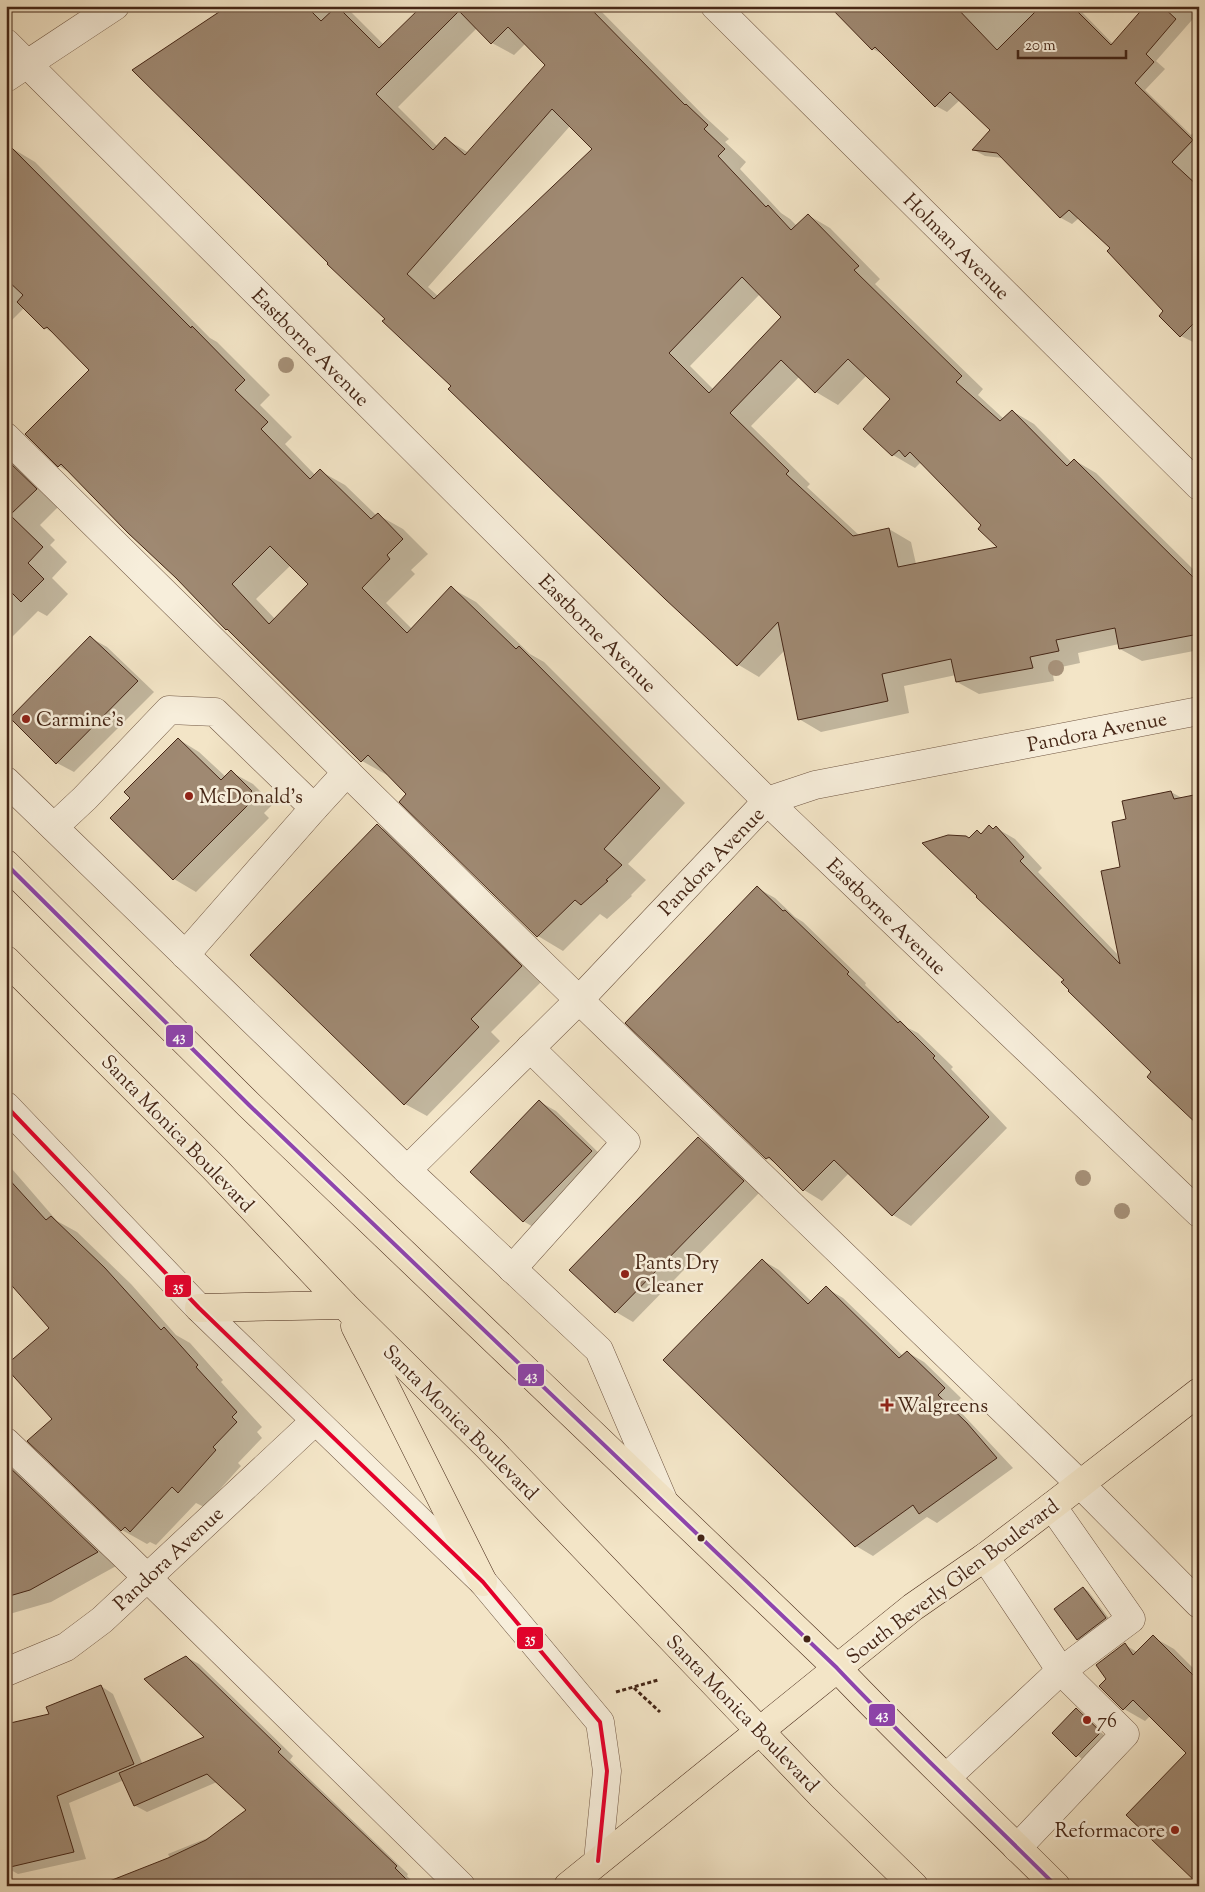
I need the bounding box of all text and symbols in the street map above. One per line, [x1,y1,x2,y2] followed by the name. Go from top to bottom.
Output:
[1018,28,1125,60] scale bar
[1025,36,1056,57] text: 20 m
[895,188,1015,308] street label: Holman Avenue
[243,283,375,415] street label: Eastborne Avenue
[530,569,662,701] street label: Eastborne Avenue
[1025,706,1170,761] street label: Pandora Avenue
[36,707,124,736] place label: Carmine's
[20,713,32,725] marker: Carmine's
[199,784,303,813] place label: McDonald's
[183,790,195,802] marker: McDonald's
[653,802,772,924] street label: Pandora Avenue
[819,853,952,983] street label: Eastborne Avenue
[165,1024,194,1048] line badge: 43
[172,1028,186,1048] text: 43
[93,1049,259,1220] street label: Santa Monica Boulevard
[635,1250,719,1302] place label: Pants Dry Cleaner
[619,1268,631,1280] marker: Pants Dry Cleaner
[164,1274,192,1298] line badge: 35
[173,1278,183,1298] text: 35
[375,1339,544,1508] street label: Santa Monica Boulevard
[517,1363,545,1387] line badge: 43
[524,1367,538,1387] text: 43
[897,1393,988,1422] place label: Walgreens
[881,1399,893,1411] marker: Walgreens
[841,1493,1066,1673] street label: South Beverly Glen Boulevard
[108,1501,231,1619] street label: Pandora Avenue
[696,1533,706,1543] unlabelled marker
[516,1626,544,1650] line badge: 35
[658,1629,824,1800] street label: Santa Monica Boulevard
[525,1630,535,1650] text: 35
[802,1634,812,1644] unlabelled marker
[868,1703,896,1727] line badge: 43
[875,1706,889,1726] text: 43
[1097,1708,1117,1737] place label: 76
[1081,1714,1093,1726] marker: 76
[1055,1818,1165,1847] place label: Reformacore
[1169,1824,1181,1836] marker: Reformacore

